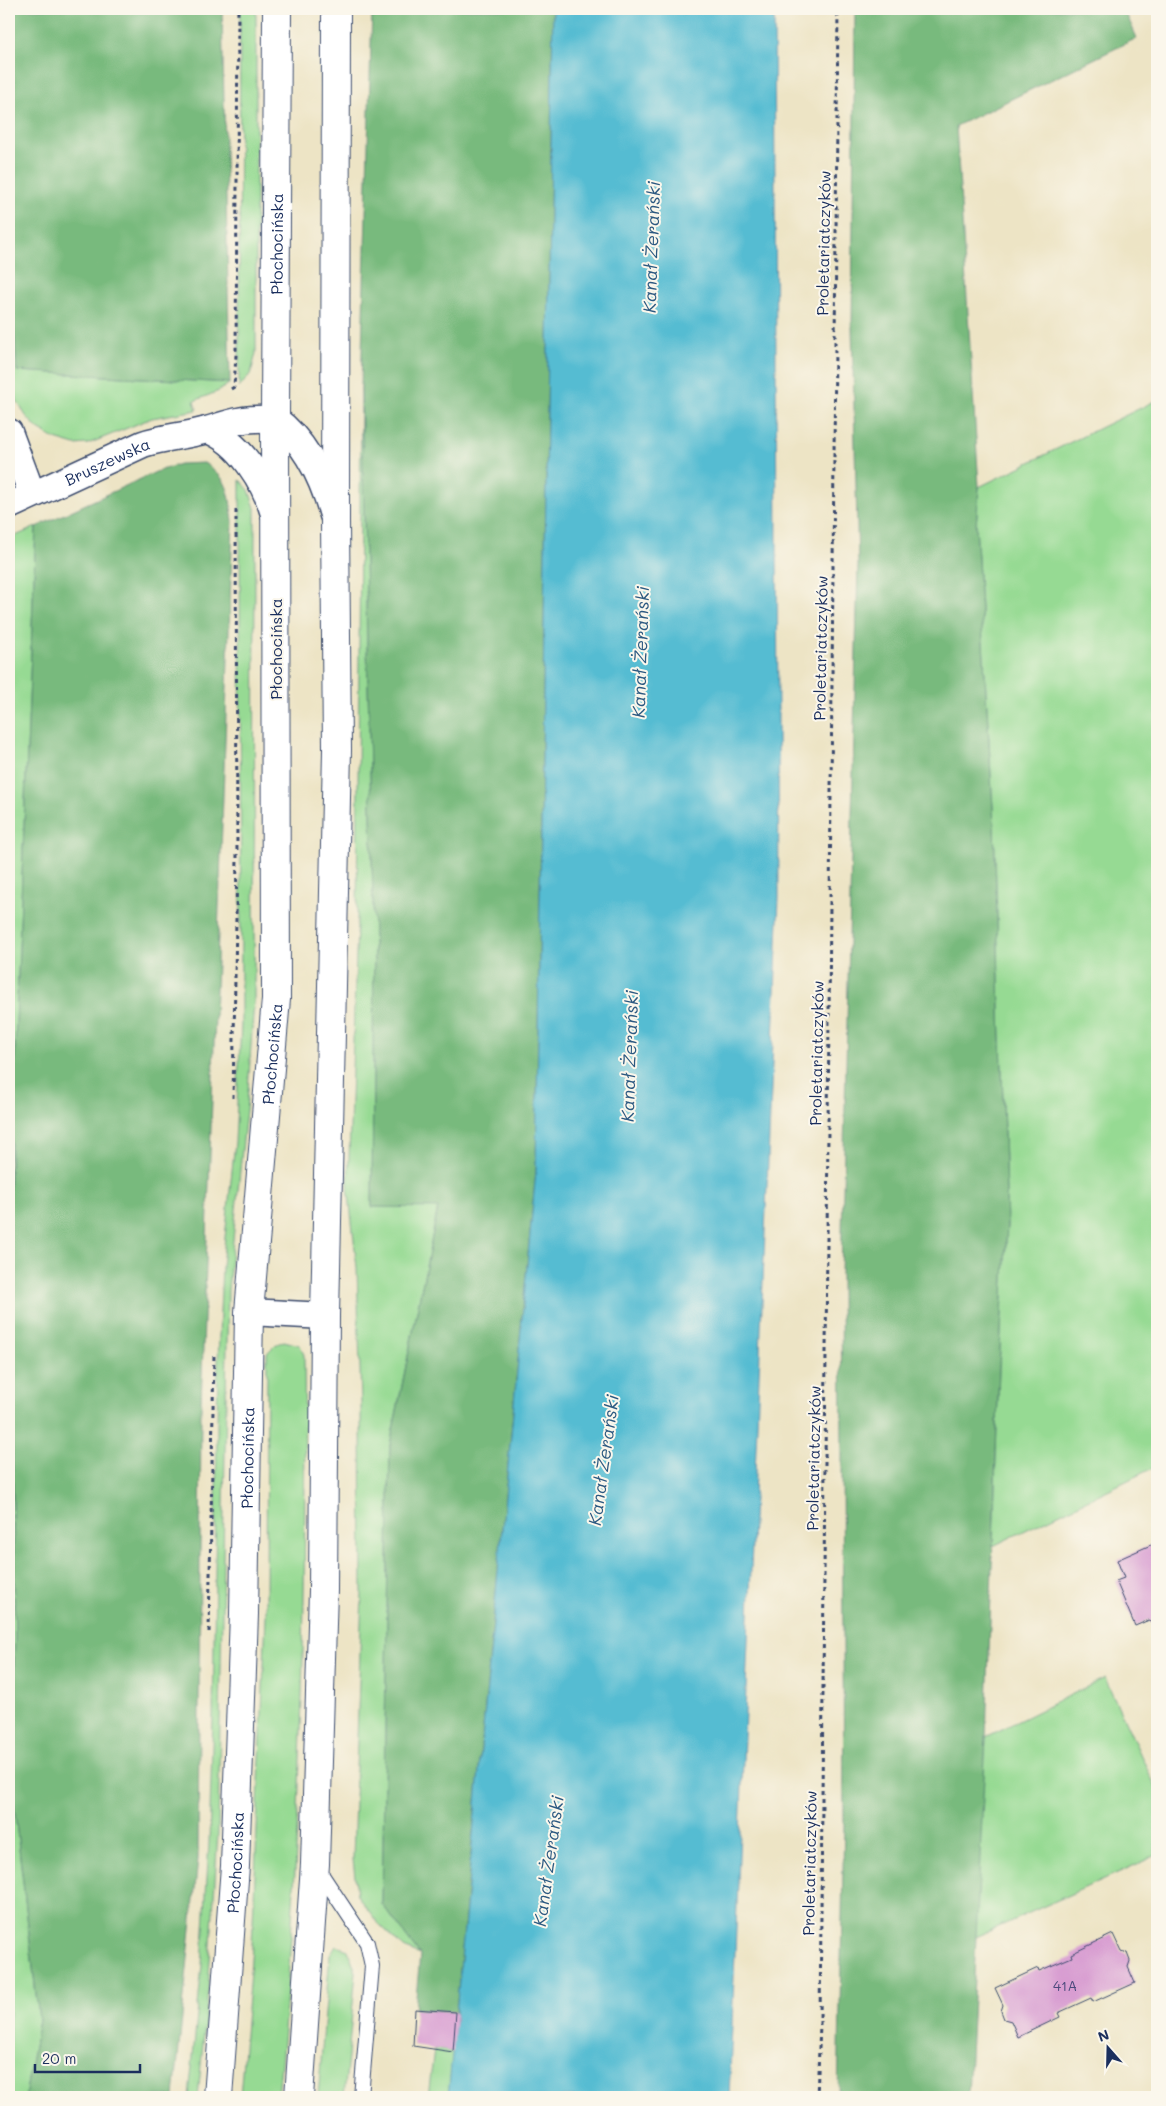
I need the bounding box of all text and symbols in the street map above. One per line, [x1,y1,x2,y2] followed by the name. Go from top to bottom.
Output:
[811,170,835,316] street label: Proletariatczyków
[637,180,665,313] water label: Kanał Żerański
[265,193,287,295] street label: Płochocińska
[61,432,152,489] street label: Bruszewska
[808,575,832,721] street label: Proletariatczyków
[626,585,654,718] water label: Kanał Żerański
[265,598,286,700] street label: Płochocińska
[804,980,828,1126] street label: Proletariatczyków
[615,989,643,1122] water label: Kanał Żerański
[256,1002,286,1105] street label: Płochocińska
[801,1385,825,1531] street label: Proletariatczyków
[582,1393,624,1527] water label: Kanał Żerański
[235,1407,258,1509] street label: Płochocińska
[797,1790,821,1936] street label: Proletariatczyków
[527,1794,569,1928] water label: Kanał Żerański
[221,1811,247,1914] street label: Płochocińska
[1053,1976,1077,1995] house number: 41A
[1084,2024,1134,2074] north arrow
[1095,2025,1112,2046] text: N
[35,2041,140,2073] scale bar
[42,2048,76,2068] text: 20 m

